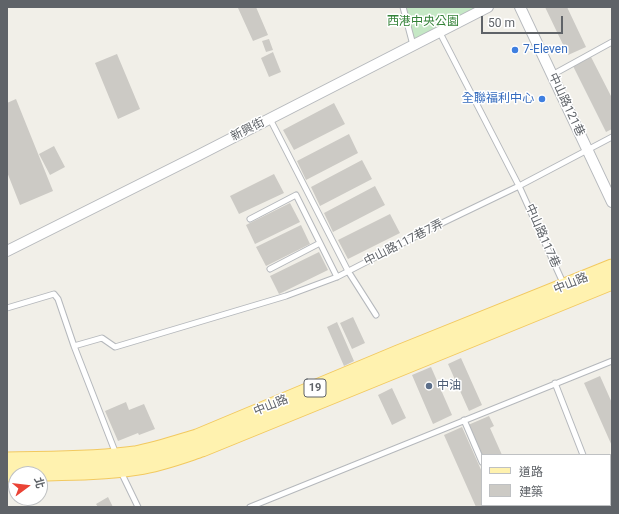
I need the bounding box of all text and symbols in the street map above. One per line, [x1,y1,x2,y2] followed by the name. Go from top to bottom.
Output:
[483,8,565,34] scale bar
[387,15,459,29] park label: 西港中央公園
[488,16,515,30] text: 50 m
[523,43,568,57] place label: 7-Eleven
[510,45,520,55] marker: 7-Eleven
[545,71,587,139] street label: 中山路121巷
[462,92,534,106] place label: 全聯福利中心
[537,94,547,104] marker: 全聯福利中心
[229,115,267,145] street label: 新興街
[522,202,562,270] street label: 中山路117巷
[362,217,446,269] street label: 中山路117巷7弄
[552,271,590,297] street label: 中山路
[304,379,326,397] road number: 19
[437,379,461,393] place label: 中油
[424,381,434,391] marker: 中油
[252,393,290,419] street label: 中山路
[481,454,611,506] legend
[519,465,543,479] text: 道路
[8,466,48,506] north arrow
[31,476,47,490] text: 北
[519,485,543,499] text: 建築

